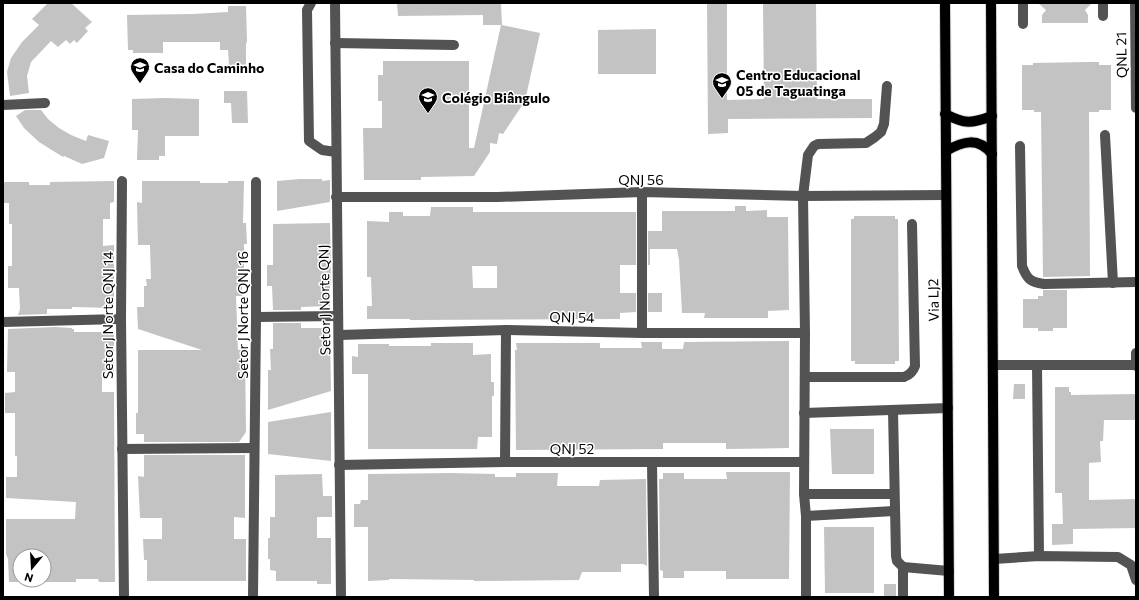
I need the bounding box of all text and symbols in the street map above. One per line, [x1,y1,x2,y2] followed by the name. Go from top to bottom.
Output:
[1112,32,1130,78] street label: QNL 21
[129,56,151,84] school or university icon: Casa do Caminho
[154,59,264,76] place label: Casa do Caminho
[736,66,861,99] place label: Centro Educacional 05 de Taguatinga
[711,71,733,99] school or university icon: Centro Educacional 05 de Taguatinga
[417,86,439,114] school or university icon: Colégio Biângulo
[442,89,550,106] place label: Colégio Biângulo
[618,171,664,188] street label: QNJ 56
[315,244,333,356] street label: Setor J Norte QNJ
[99,250,116,379] street label: Setor J Norte QNJ 14
[234,251,251,379] street label: Setor J Norte QNJ 16
[924,278,942,322] street label: Via LJ2
[549,308,595,326] street label: QNJ 54
[550,440,595,457] street label: QNJ 52
[12,548,52,588] north arrow
[23,571,35,585] text: N

